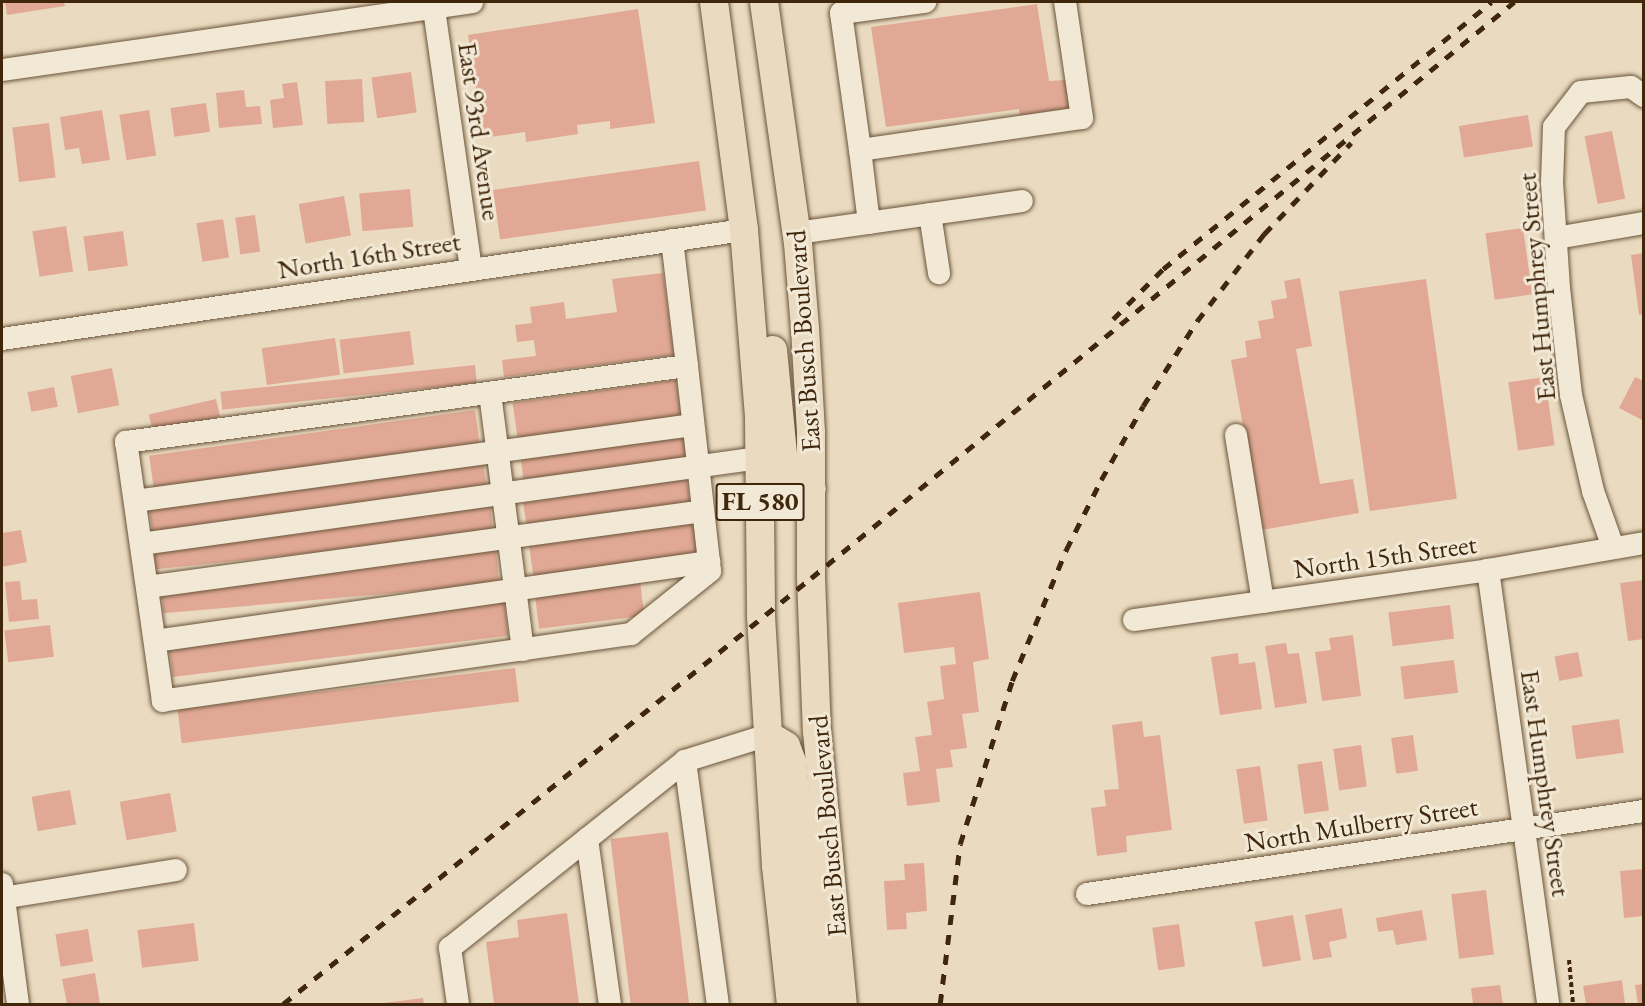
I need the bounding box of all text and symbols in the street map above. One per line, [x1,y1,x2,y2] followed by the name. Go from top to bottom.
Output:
[451,40,509,222] street label: East 93rd Avenue
[1510,172,1562,402] street label: East Humphrey Street
[275,225,463,285] street label: North 16th Street
[779,229,827,453] street label: East Busch Boulevard
[715,479,805,525] road number: FL 580
[1291,527,1479,585] street label: North 15th Street
[1514,668,1578,898] street label: East Humphrey Street
[801,714,853,938] street label: East Busch Boulevard
[1242,790,1480,858] street label: North Mulberry Street

